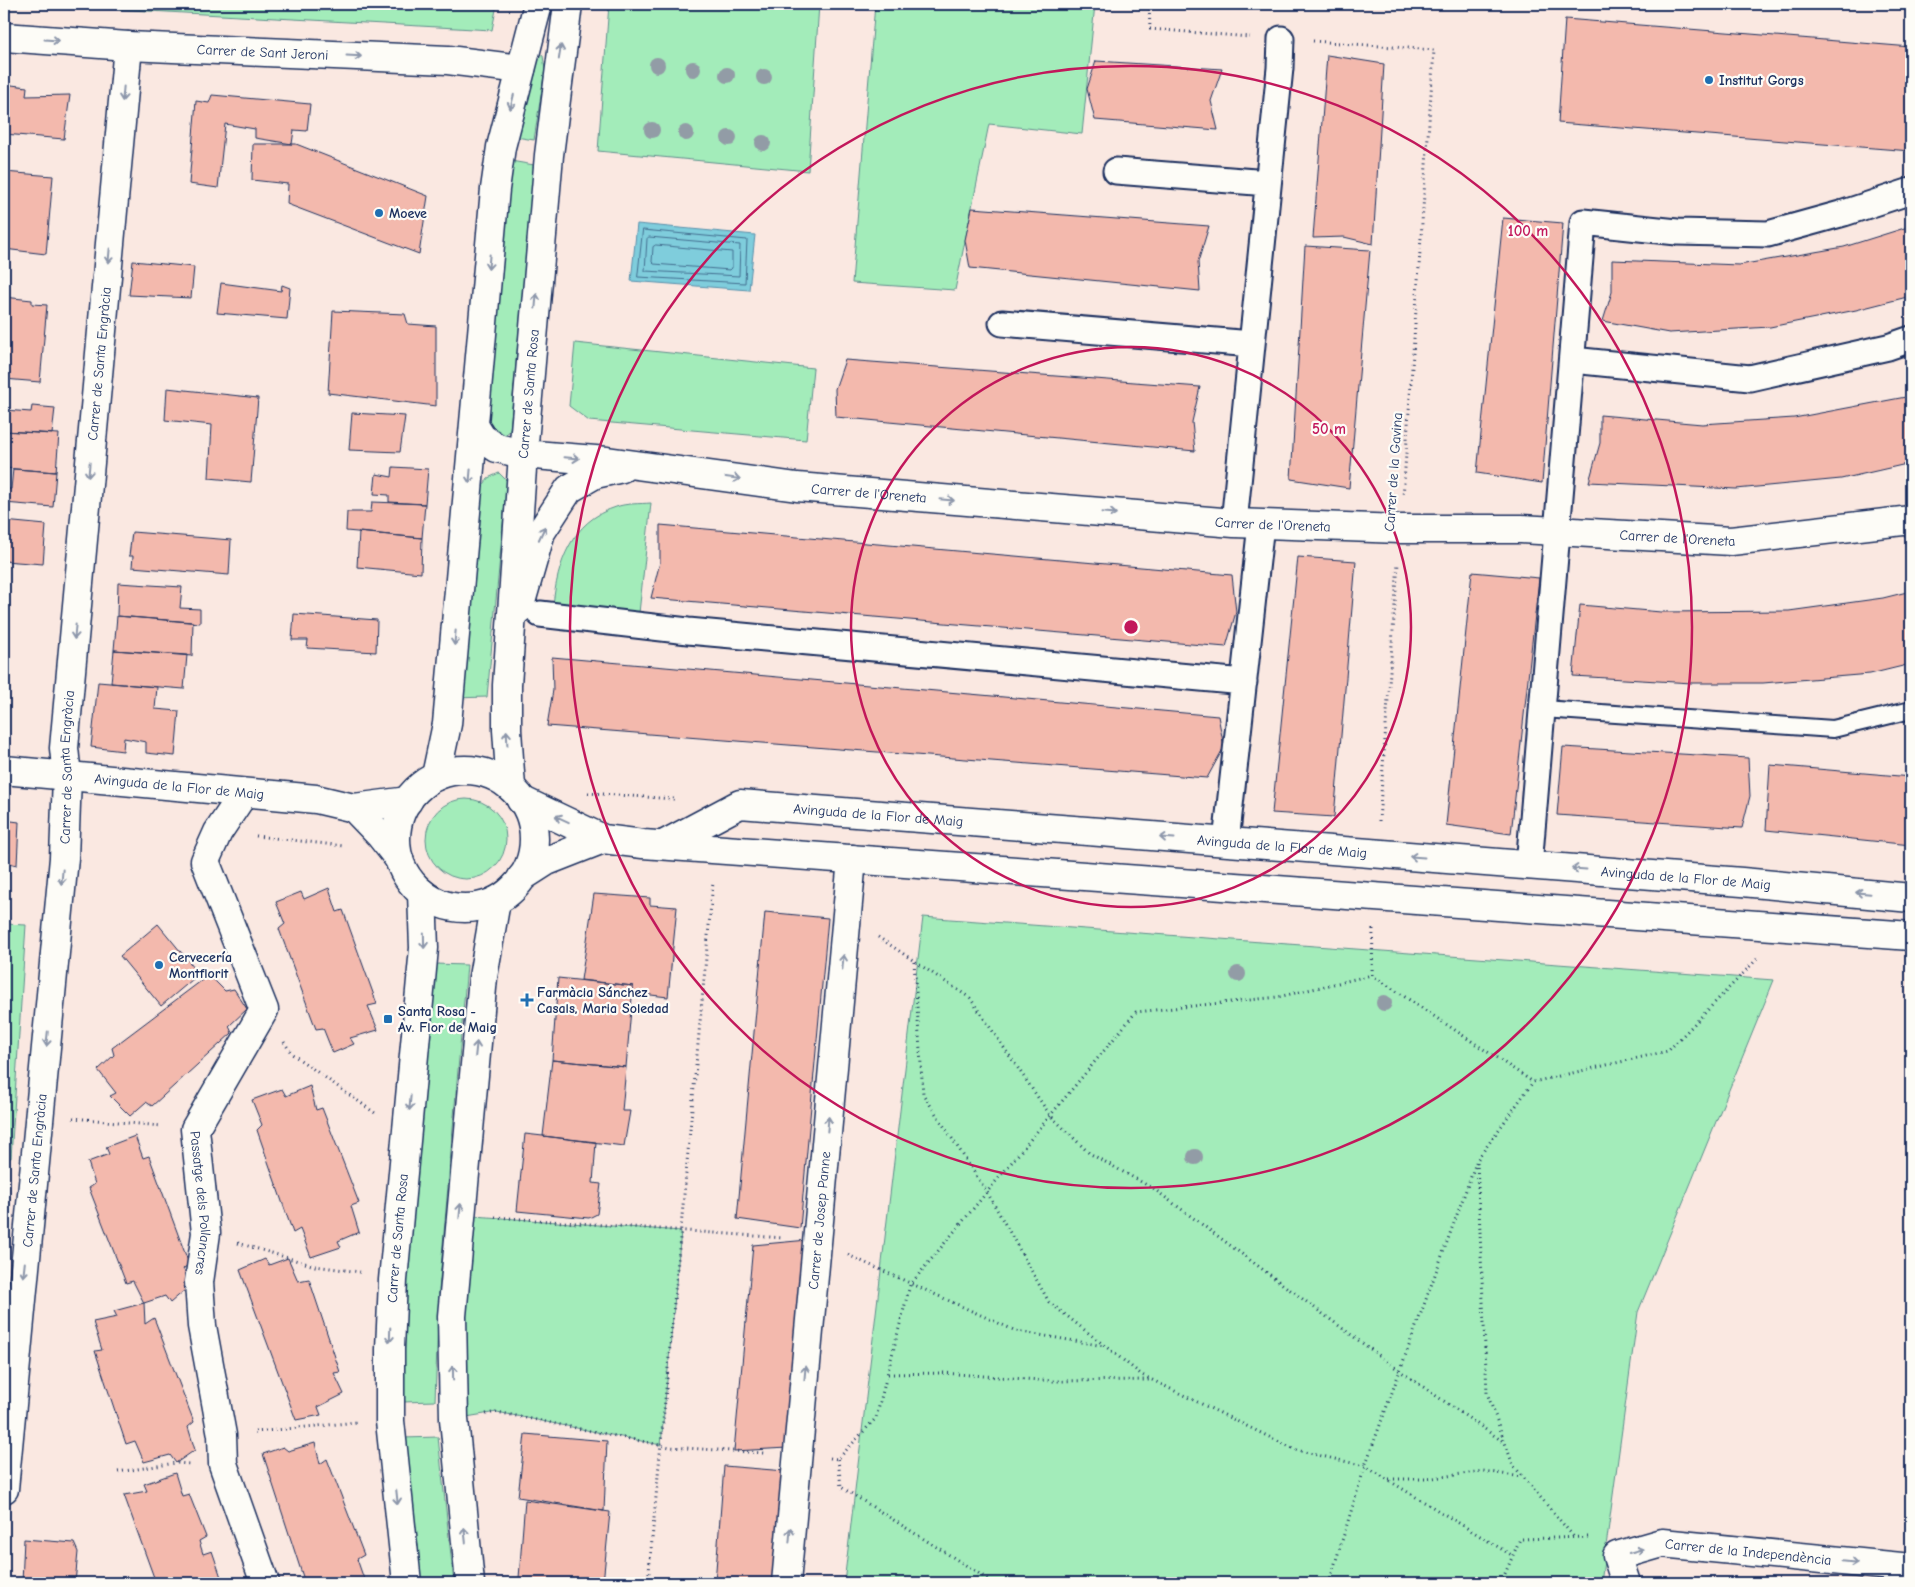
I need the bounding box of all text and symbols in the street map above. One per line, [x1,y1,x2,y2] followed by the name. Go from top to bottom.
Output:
[44,36,60,45] one-way arrow
[196,41,329,64] street label: Carrer de Sant Jeroni
[555,44,565,60] one-way arrow
[346,52,362,61] one-way arrow
[1719,72,1804,89] place label: Institut Gorgs
[1703,74,1715,86] marker: Institut Gorgs
[119,86,128,102] one-way arrow
[507,93,517,109] one-way arrow
[389,205,427,222] place label: Moeve
[373,207,385,219] marker: Moeve
[1508,222,1548,240] text: 100 m
[104,248,114,264] one-way arrow
[484,254,494,270] one-way arrow
[84,286,115,441] street label: Carrer de Santa Engràcia
[531,293,541,309] one-way arrow
[515,329,543,459] street label: Carrer de Santa Rosa
[1381,412,1406,532] street label: Carrer de la Gavina
[1312,420,1346,438] text: 50 m
[563,453,579,463] one-way arrow
[85,462,94,478] one-way arrow
[465,468,475,484] one-way arrow
[724,473,740,483] one-way arrow
[810,480,927,507] street label: Carrer de l'Oreneta
[938,495,954,504] one-way arrow
[1100,508,1116,518] one-way arrow
[1214,513,1331,535] street label: Carrer de l'Oreneta
[538,526,547,541] one-way arrow
[1619,527,1736,550] street label: Carrer de l'Oreneta
[1122,618,1140,636] centre of rings
[70,624,80,640] one-way arrow
[450,630,460,646] one-way arrow
[56,689,78,844] street label: Carrer de Santa Engràcia
[502,730,512,746] one-way arrow
[94,770,265,803] street label: Avinguda de la Flor de Maig
[793,800,964,830] street label: Avinguda de la Flor de Maig
[555,814,570,823] one-way arrow
[1196,832,1368,862] street label: Avinguda de la Flor de Maig
[1160,833,1176,843] one-way arrow
[1409,852,1425,862] one-way arrow
[1600,863,1772,894] street label: Avinguda de la Flor de Maig
[1571,865,1587,874] one-way arrow
[57,869,67,885] one-way arrow
[1855,888,1871,898] one-way arrow
[419,933,428,949] one-way arrow
[169,949,232,982] place label: Cervecería Montflorit
[838,954,847,970] one-way arrow
[153,959,165,971] marker: Cervecería Montflorit
[537,984,669,1017] place label: Farmàcia Sánchez Casals, Maria Soledad
[521,994,533,1006] marker: Farmàcia Sánchez Casals, Maria Soledad
[398,1003,497,1036] place label: Santa Rosa - Av. Flor de Maig
[382,1013,394,1025] marker: Santa Rosa - Av. Flor de Maig
[42,1031,51,1047] one-way arrow
[471,1041,481,1057] one-way arrow
[19,1093,51,1248] street label: Carrer de Santa Engràcia
[405,1095,415,1111] one-way arrow
[823,1116,833,1132] one-way arrow
[186,1130,214,1276] street label: Passatge dels Pollancres
[805,1151,834,1290] street label: Carrer de Josep Panne
[384,1173,412,1303] street label: Carrer de Santa Rosa
[455,1203,465,1219] one-way arrow
[19,1262,29,1278] one-way arrow
[386,1327,395,1343] one-way arrow
[448,1365,458,1382] one-way arrow
[800,1365,810,1381] one-way arrow
[392,1489,402,1505] one-way arrow
[460,1527,470,1543] one-way arrow
[785,1527,795,1543] one-way arrow
[1664,1535,1832,1569] street label: Carrer de la Independència
[1628,1545,1644,1555] one-way arrow
[1841,1557,1857,1566] one-way arrow

